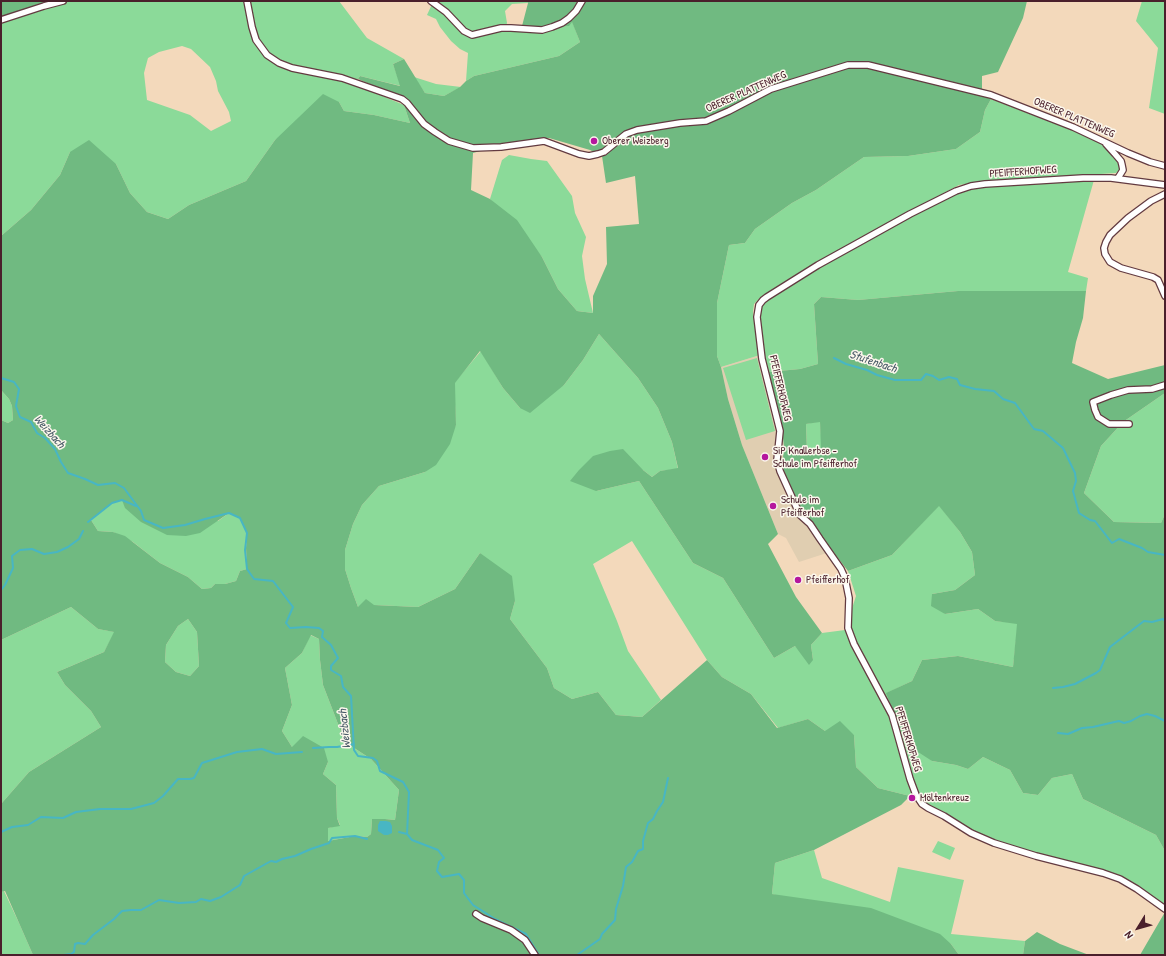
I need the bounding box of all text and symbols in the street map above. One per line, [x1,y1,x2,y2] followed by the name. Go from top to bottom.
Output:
[704,68,788,116] street label: OBERER PLATTENWEG
[1032,95,1116,141] street label: OBERER PLATTENWEG
[602,134,669,148] place label: Oberer Weizberg
[589,136,599,146] marker: Oberer Weizberg
[989,163,1057,181] street label: PFEIFFERHOFWEG
[848,348,898,376] water label: Stufenbach
[766,354,794,422] street label: PFEIFFERHOFWEG
[30,413,68,451] water label: Weizbach
[773,444,857,470] place label: SiP Knallerbse - Schule im Pfeifferhof
[760,452,770,462] marker: SiP Knallerbse - Schule im Pfeifferhof
[781,493,824,519] place label: Schule im Pfeifferhof
[768,501,778,511] marker: Schule im Pfeifferhof
[806,573,849,587] place label: Pfeifferhof
[793,575,803,585] marker: Pfeifferhof
[892,705,924,773] street label: PFEIFFERHOFWEG
[336,709,354,749] water label: Weizbach
[920,791,969,805] place label: Möltenkreuz
[907,793,917,803] marker: Möltenkreuz
[1118,908,1158,948] north arrow
[1121,929,1136,942] text: N

